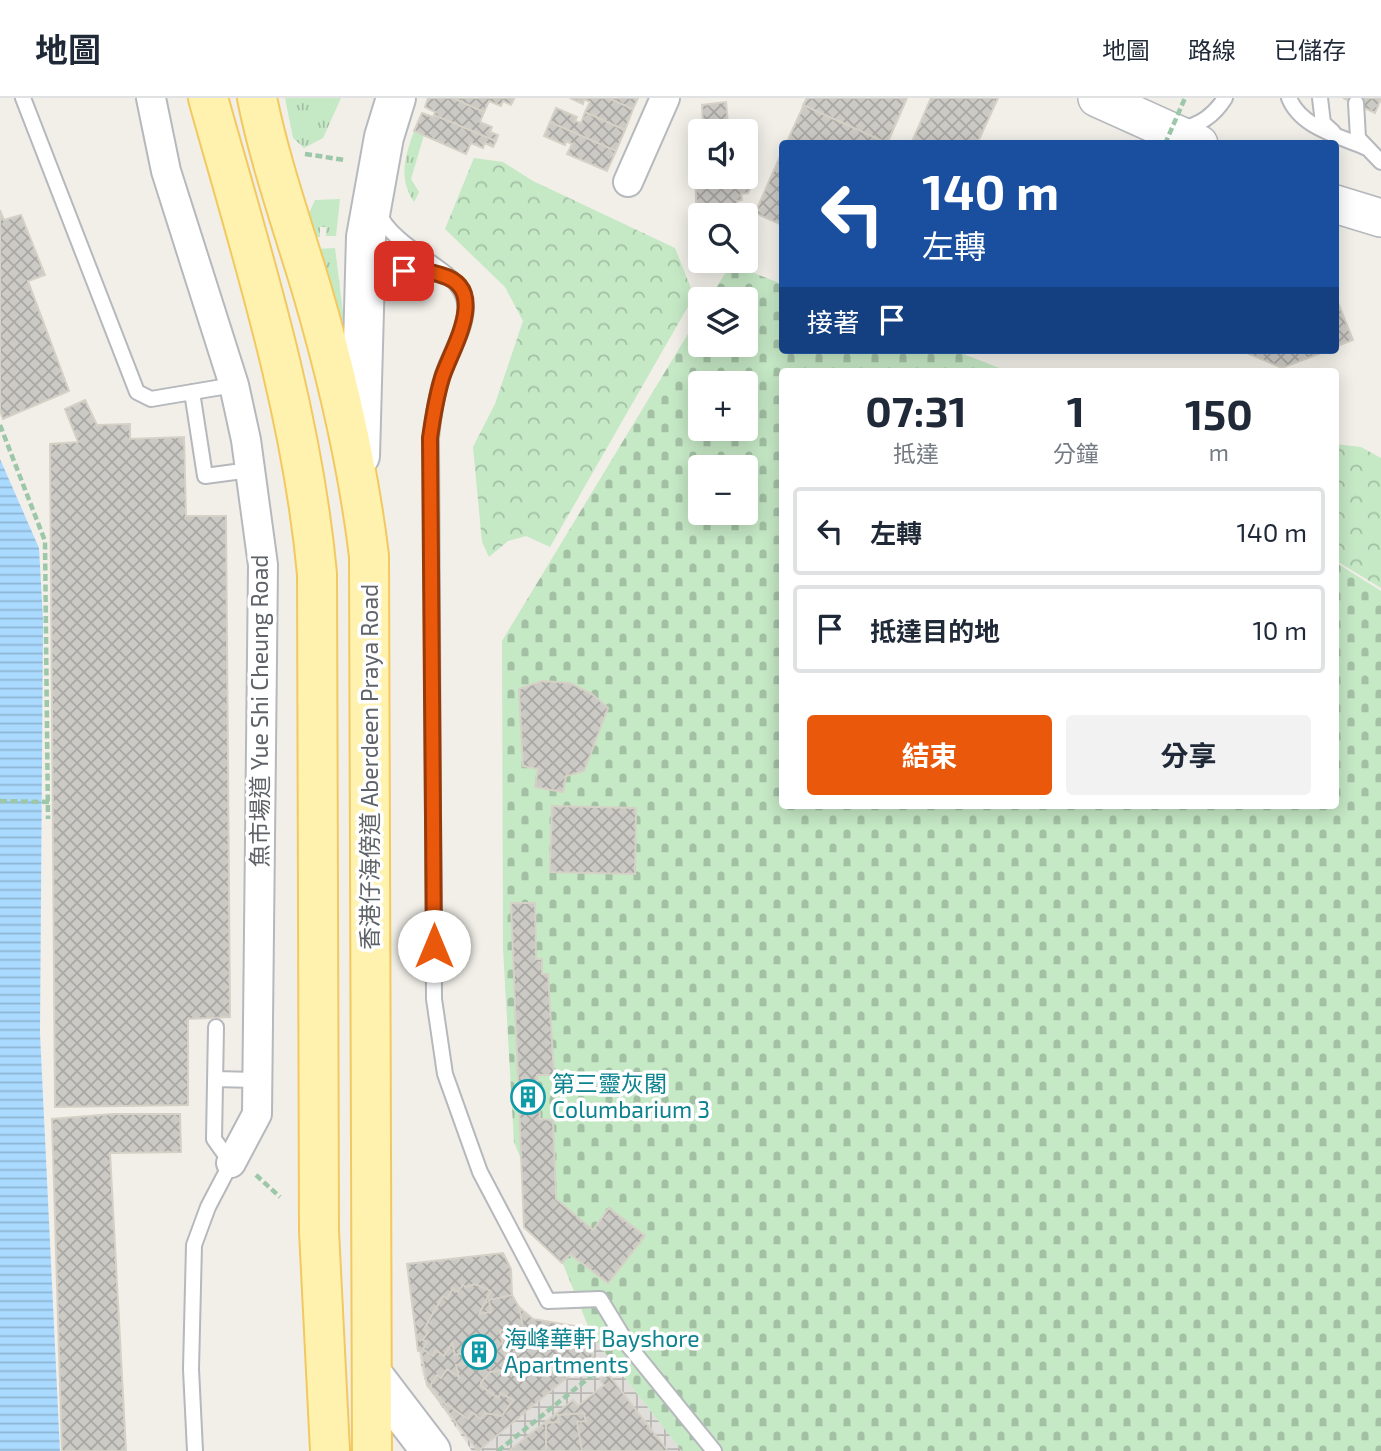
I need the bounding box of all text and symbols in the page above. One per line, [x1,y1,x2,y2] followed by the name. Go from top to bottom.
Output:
[35,29,101,69] text: 地圖
[1102,35,1150,64] text: 地圖
[1188,35,1236,64] text: 路線
[1274,35,1346,64] text: 已儲存
[688,119,758,525] map controls
[688,119,758,189] button: sound
[922,161,1059,220] text: 140 m
[807,168,898,259] icon: left
[688,203,758,273] button: search
[922,226,986,264] text: 左轉
[374,241,434,301] pin
[385,252,423,290] icon: arrive
[688,287,758,357] button: layers
[873,301,911,339] icon: arrive
[807,306,859,337] text: 接著
[688,371,758,441] button: +
[865,385,967,435] text: 07:31
[1067,385,1085,435] text: 1
[1185,388,1253,438] text: 150
[1209,438,1229,466] text: m
[893,439,939,467] text: 抵達
[1053,439,1099,467] text: 分鐘
[688,455,758,525] button: −
[811,512,849,550] icon: left
[1236,516,1307,547] text: 140 m
[870,517,922,548] text: 左轉
[245,555,273,867] street label: 魚市場道 Yue Shi Cheung Road
[355,584,383,950] street label: 香港仔海傍道 Aberdeen Praya Road
[811,610,849,648] icon: arrive
[1252,614,1307,645] text: 10 m
[870,615,1000,646] text: 抵達目的地
[807,715,1052,795] button: 結束
[1066,715,1311,795] button: 分享
[397,909,471,983] position arrow
[552,1069,710,1123] place label: 第三靈灰閣 Columbarium 3
[509,1078,547,1116] building icon: 第三靈灰閣 Columbarium 3
[504,1324,700,1378] place label: 海峰華軒 Bayshore Apartments
[460,1333,498,1371] building icon: 海峰華軒 Bayshore Apartments

